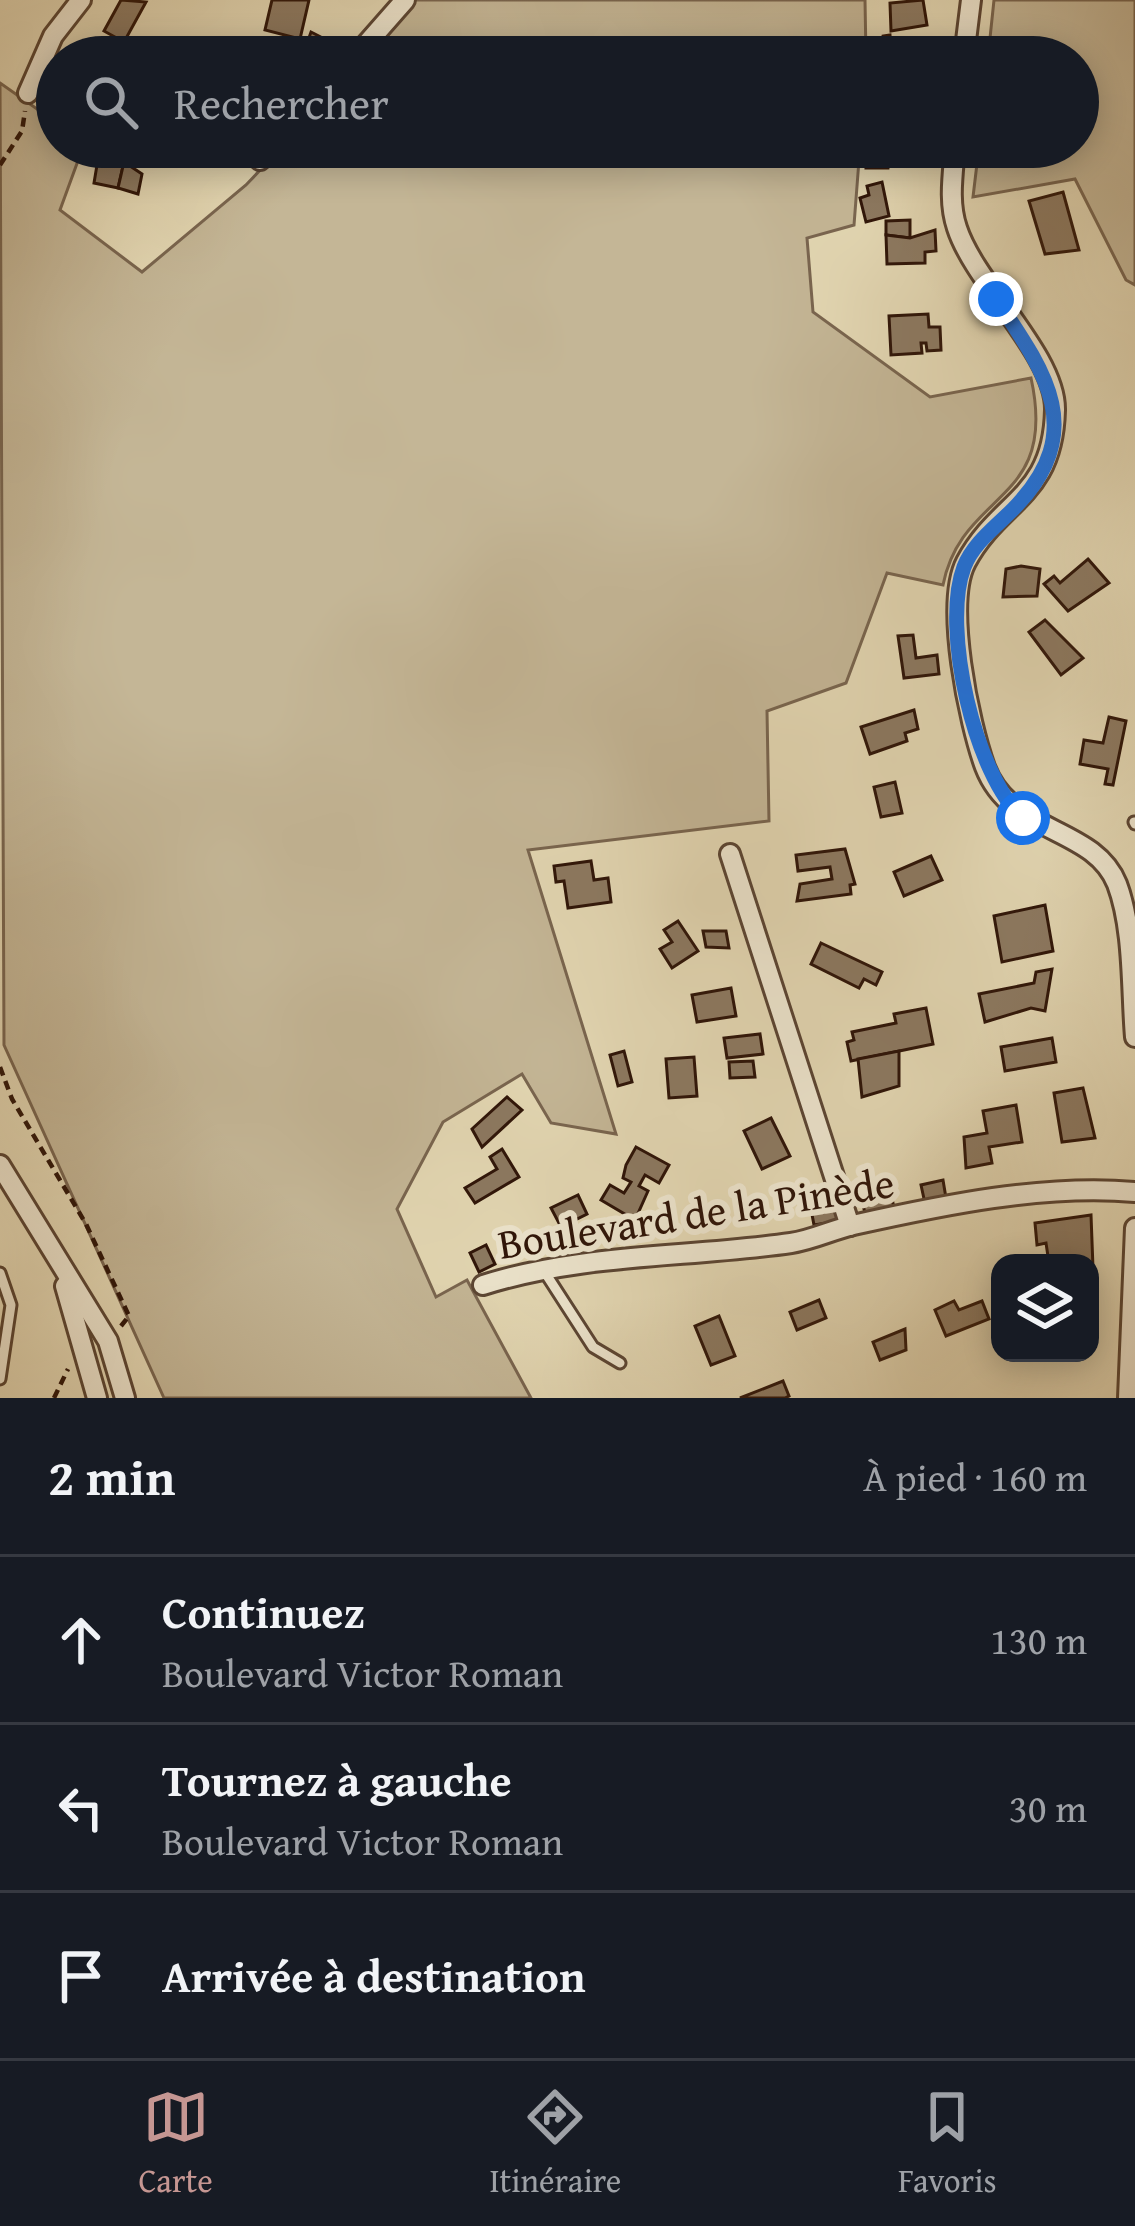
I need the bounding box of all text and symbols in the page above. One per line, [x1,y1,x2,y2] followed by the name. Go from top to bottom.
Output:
[36,36,1099,168] search box
[78,69,144,135] icon: search
[174,70,389,135] text: Rechercher
[969,272,1023,326] route end
[996,791,1050,845] route start
[494,1151,898,1274] street label: Boulevard de la Pinède
[991,1254,1099,1362] map controls
[991,1254,1099,1362] button: layers
[48,1439,175,1514] text: 2 min
[863,1448,1087,1505] text: À pied · 160 m
[162,1579,365,1644] text: Continuez
[48,1607,114,1673] icon: ahead
[990,1611,1087,1668] text: 130 m
[162,1644,563,1701] text: Boulevard Victor Roman
[162,1747,512,1812] text: Tournez à gauche
[48,1775,114,1841] icon: left
[1009,1779,1087,1836] text: 30 m
[162,1812,563,1869] text: Boulevard Victor Roman
[48,1943,114,2009] icon: arrive
[162,1943,586,2008] text: Arrivée à destination
[138,2084,213,2204] tab: Carte
[489,2084,621,2204] tab: Itinéraire
[898,2084,997,2204] tab: Favoris

